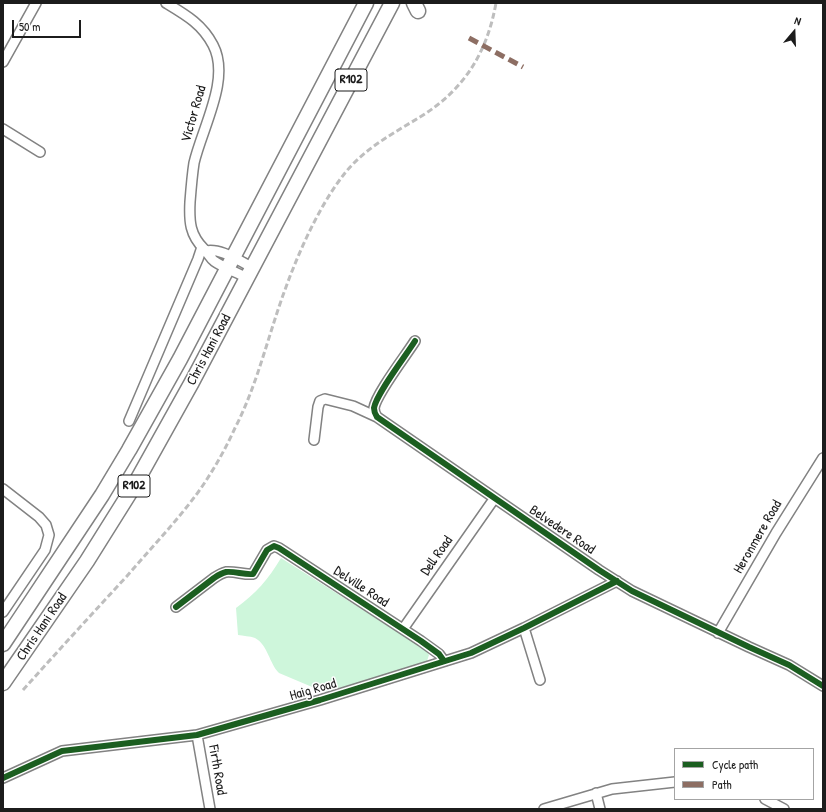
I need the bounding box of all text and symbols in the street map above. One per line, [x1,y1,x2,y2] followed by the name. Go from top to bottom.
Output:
[14,12,83,38] scale bar
[774,12,814,52] north arrow
[793,13,803,28] text: N
[19,18,40,35] text: 50 m
[335,69,367,91] road number: R102
[178,84,210,144] street label: Victor Road
[183,311,235,389] street label: Chris Hani Road
[118,475,150,497] road number: R102
[730,497,786,577] street label: Heronmere Road
[526,502,598,558] street label: Belvedere Road
[417,533,457,579] street label: Dell Road
[330,563,392,611] street label: Delville Road
[13,590,71,664] street label: Chris Hani Road
[288,675,338,705] street label: Haig Road
[204,744,230,796] street label: Firth Road
[674,748,814,800] legend
[712,756,758,773] text: Cycle path
[712,776,732,793] text: Path

